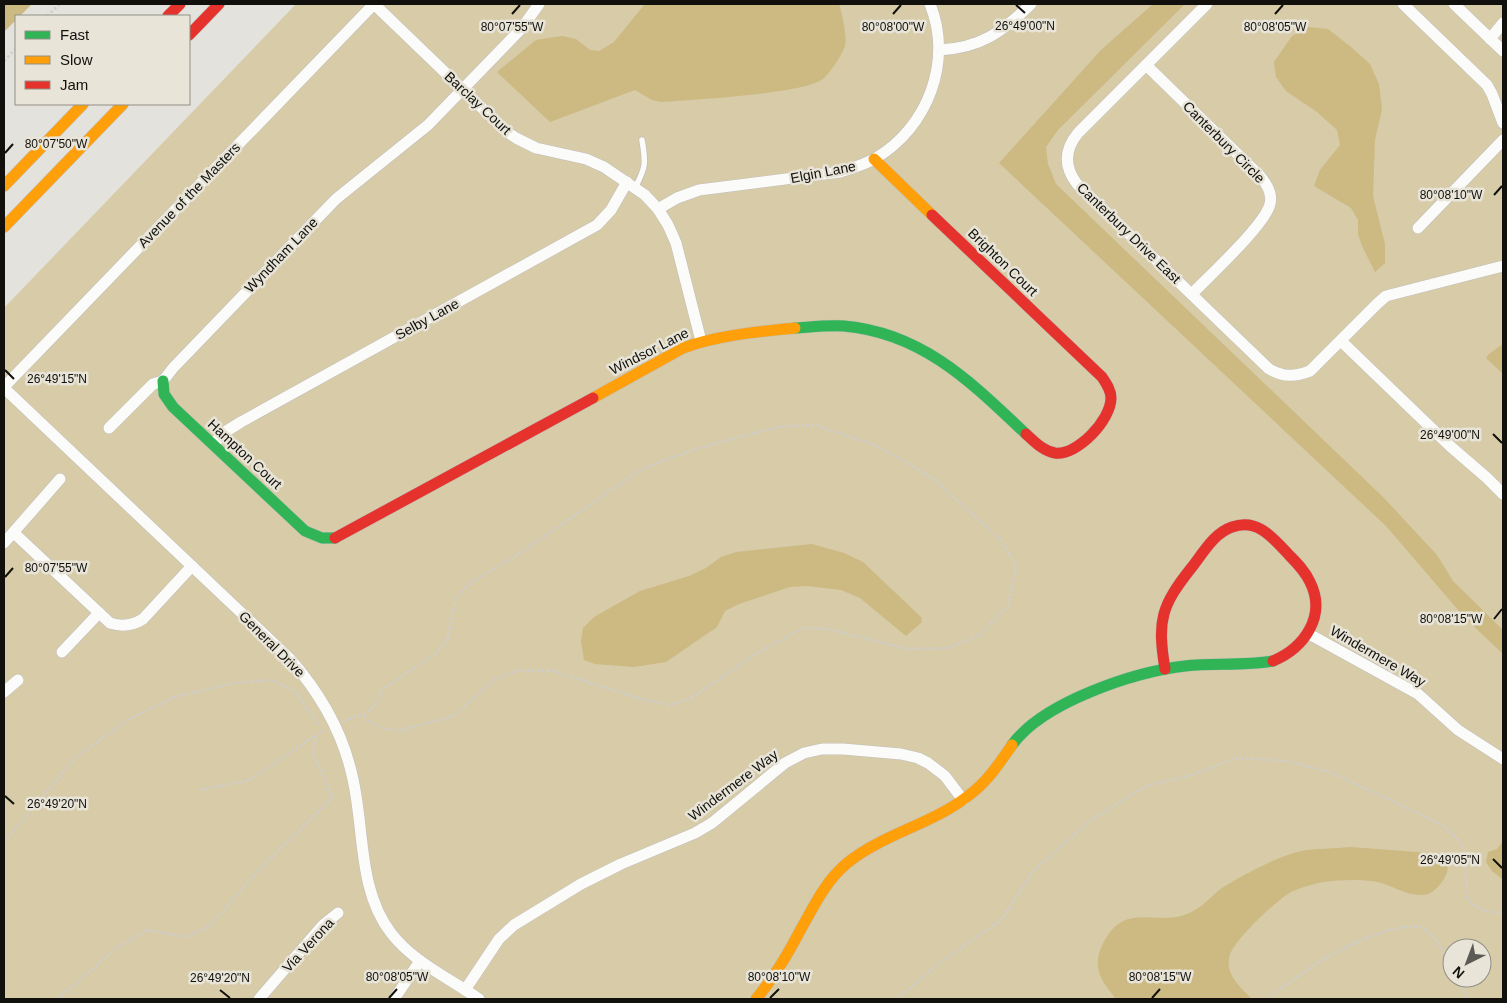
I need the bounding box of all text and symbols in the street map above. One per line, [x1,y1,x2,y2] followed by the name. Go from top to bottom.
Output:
[15,15,190,105] legend
[995,19,1055,33] text: 26°49'00"N
[481,20,544,34] text: 80°07'55"W
[862,20,925,34] text: 80°08'00"W
[1244,20,1307,34] text: 80°08'05"W
[60,26,90,43] text: Fast
[60,51,93,68] text: Slow
[442,68,515,138] street label: Barclay Court
[60,76,88,93] text: Jam
[1180,98,1268,186] street label: Canterbury Circle
[25,137,88,151] text: 80°07'50"W
[135,139,243,251] street label: Avenue of the Masters
[789,158,857,186] street label: Elgin Lane
[1074,179,1184,287] street label: Canterbury Drive East
[1420,188,1483,202] text: 80°08'10"W
[241,214,321,296] street label: Wyndham Lane
[965,225,1041,299] street label: Brighton Court
[392,295,462,343] street label: Selby Lane
[607,324,691,378] street label: Windsor Lane
[27,372,87,386] text: 26°49'15"N
[205,416,285,492] street label: Hampton Court
[1420,428,1480,442] text: 26°49'00"N
[25,561,88,575] text: 80°07'55"W
[236,608,308,680] street label: General Drive
[1420,612,1483,626] text: 80°08'15"W
[1327,622,1429,690] street label: Windermere Way
[685,746,781,824] street label: Windermere Way
[27,797,87,811] text: 26°49'20"N
[1420,853,1480,867] text: 26°49'05"N
[279,914,337,975] street label: Via Verona
[1442,938,1492,988] north arrow
[1449,963,1467,982] text: N
[366,970,429,984] text: 80°08'05"W
[748,970,811,984] text: 80°08'10"W
[1129,970,1192,984] text: 80°08'15"W
[190,971,250,985] text: 26°49'20"N

